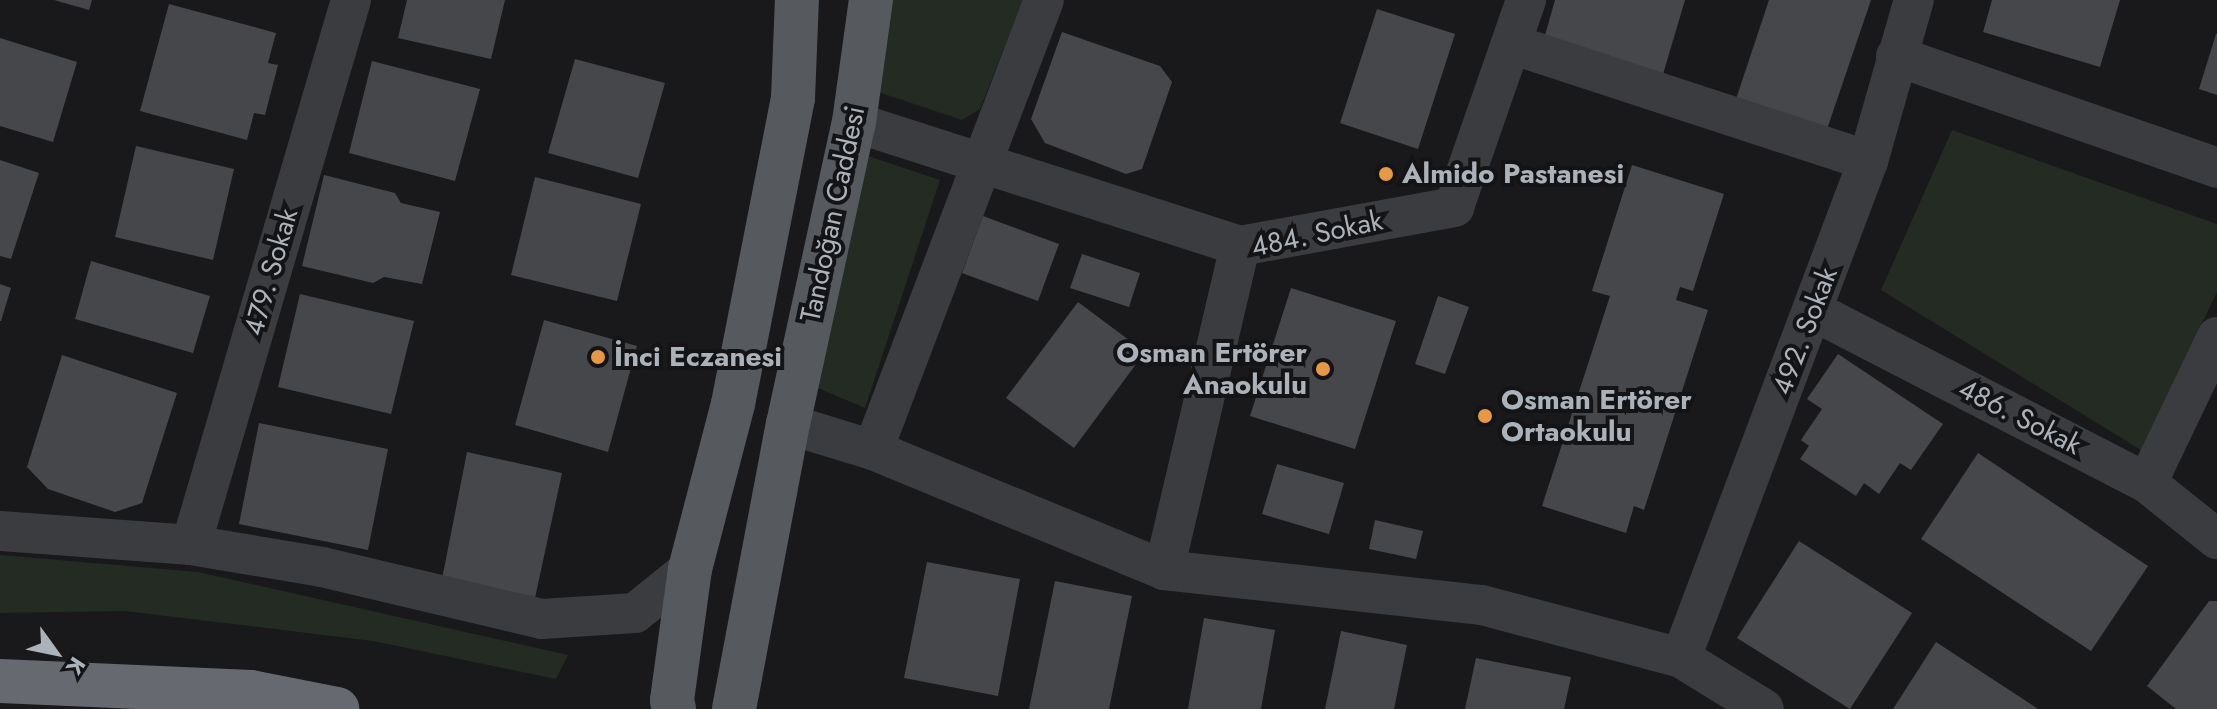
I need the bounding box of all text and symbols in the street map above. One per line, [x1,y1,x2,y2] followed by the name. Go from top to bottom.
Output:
[794,103,872,325] street label: Tandoğan Caddesi
[1402,157,1624,191] place label: Almido Pastanesi
[1377,165,1395,183] marker: Almido Pastanesi
[1248,204,1386,264] street label: 484. Sokak
[237,205,305,339] street label: 479. Sokak
[1765,262,1845,400] street label: 492. Sokak
[1116,336,1307,402] place label: Osman Ertörer Anaokulu
[614,340,782,374] place label: İnci Eczanesi
[589,348,607,366] marker: İnci Eczanesi
[1314,360,1332,378] marker: Osman Ertörer Anaokulu
[1953,372,2087,462] street label: 486. Sokak
[1501,383,1692,449] place label: Osman Ertörer Ortaokulu
[1476,407,1494,425] marker: Osman Ertörer Ortaokulu
[16,613,96,693] north arrow
[59,651,94,681] text: K

